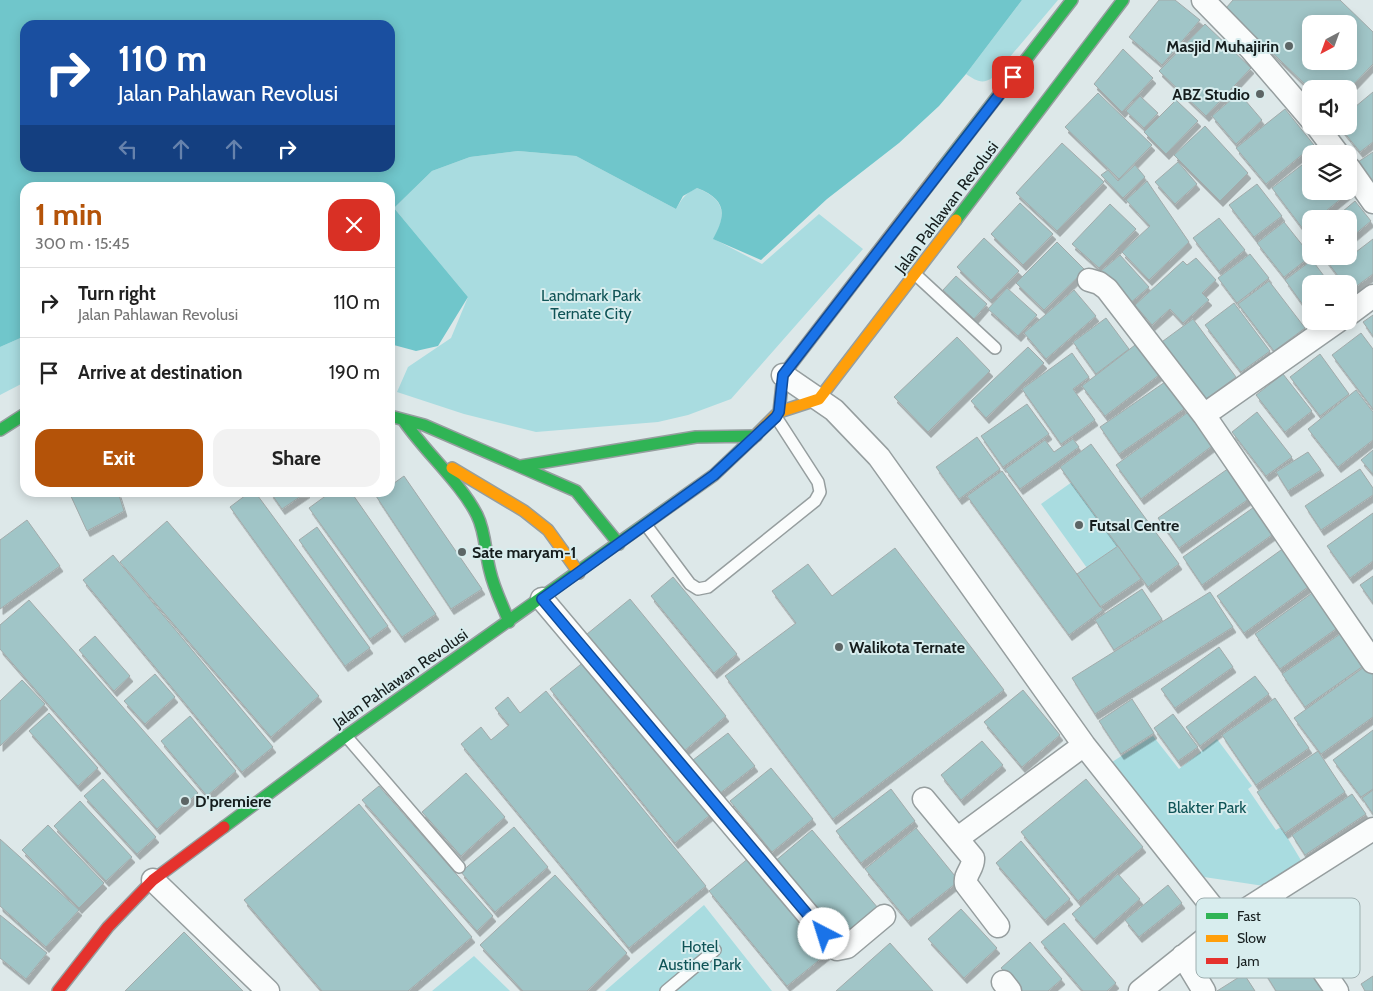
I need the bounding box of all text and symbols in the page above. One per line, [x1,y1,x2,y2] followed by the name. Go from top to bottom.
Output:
[1302,15,1358,70] north arrow
[1302,15,1357,330] map controls
[118,37,207,80] text: 110 m
[1166,37,1279,56] place label: Masjid Muhajirin
[35,40,100,105] icon: right
[1283,40,1295,52] marker: Masjid Muhajirin
[992,56,1034,98] pin
[999,63,1027,91] icon: arrive
[118,80,338,107] text: Jalan Pahlawan Revolusi
[1302,80,1357,135] button: sound
[1172,85,1250,104] place label: ABZ Studio
[1254,88,1266,100] marker: ABZ Studio
[114,135,142,163] icon: left
[167,135,195,163] icon: ahead
[220,135,248,163] icon: ahead
[273,135,301,163] icon: right
[890,138,1002,278] street label: Jalan Pahlawan Revolusi
[1302,145,1357,200] button: layers
[35,196,103,233] text: 1 min
[328,199,380,251] button: close
[1302,210,1357,265] button: +
[35,234,130,253] text: 300 m · 15:45
[1302,275,1357,330] button: −
[78,282,156,305] text: Turn right
[541,286,642,323] park label: Landmark Park Ternate City
[35,289,63,317] icon: right
[333,291,380,314] text: 110 m
[78,305,238,324] text: Jalan Pahlawan Revolusi
[35,359,63,387] icon: arrive
[78,361,242,384] text: Arrive at destination
[329,361,380,384] text: 190 m
[35,429,203,487] button: Exit
[213,429,380,487] button: Share
[1089,516,1179,535] place label: Futsal Centre
[1073,519,1085,531] marker: Futsal Centre
[472,543,576,562] place label: Sate maryam-1
[456,546,468,558] marker: Sate maryam-1
[328,625,471,733] street label: Jalan Pahlawan Revolusi
[849,638,965,657] place label: Walikota Ternate
[833,641,845,653] marker: Walikota Ternate
[195,792,271,811] place label: D'premiere
[179,795,191,807] marker: D'premiere
[1167,798,1247,817] park label: Blakter Park
[1196,898,1360,978] legend
[797,907,849,959] position arrow
[1237,907,1261,925] text: Fast
[1237,929,1266,947] text: Slow
[658,937,742,974] park label: Hotel Austine Park
[1236,952,1259,970] text: Jam

